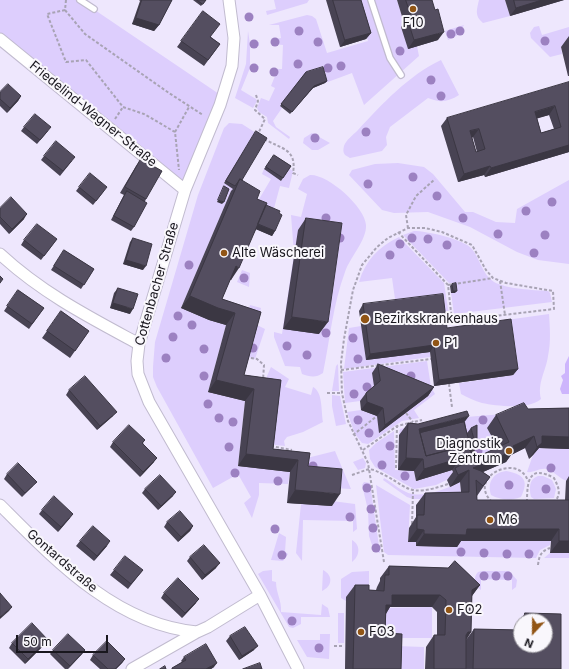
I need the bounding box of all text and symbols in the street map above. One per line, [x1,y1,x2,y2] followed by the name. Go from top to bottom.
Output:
[408,4,418,14] marker: F10
[402,15,424,31] place label: F10
[26,58,160,170] street label: Friedelind-Wagner-Straße
[132,221,182,347] street label: Cottenbacher Straße
[232,245,324,261] place label: Alte Wäscherei
[219,248,229,258] marker: Alte Wäscherei
[374,311,498,327] place label: Bezirkskrankenhaus
[359,313,371,325] marker: Bezirkskrankenhaus
[444,335,458,351] place label: P1
[431,338,441,348] marker: P1
[436,436,501,467] place label: Diagnostik Zentrum
[504,446,514,456] marker: Diagnostik Zentrum
[498,512,518,528] place label: M6
[485,515,495,525] marker: M6
[24,526,100,596] street label: Gontardstraße
[457,602,483,618] place label: FO2
[444,605,454,615] marker: FO2
[513,613,553,653] north arrow
[369,624,395,640] place label: FO3
[18,627,110,653] scale bar
[356,627,366,637] marker: FO3
[23,634,52,649] text: 50 m
[522,635,535,651] text: N

